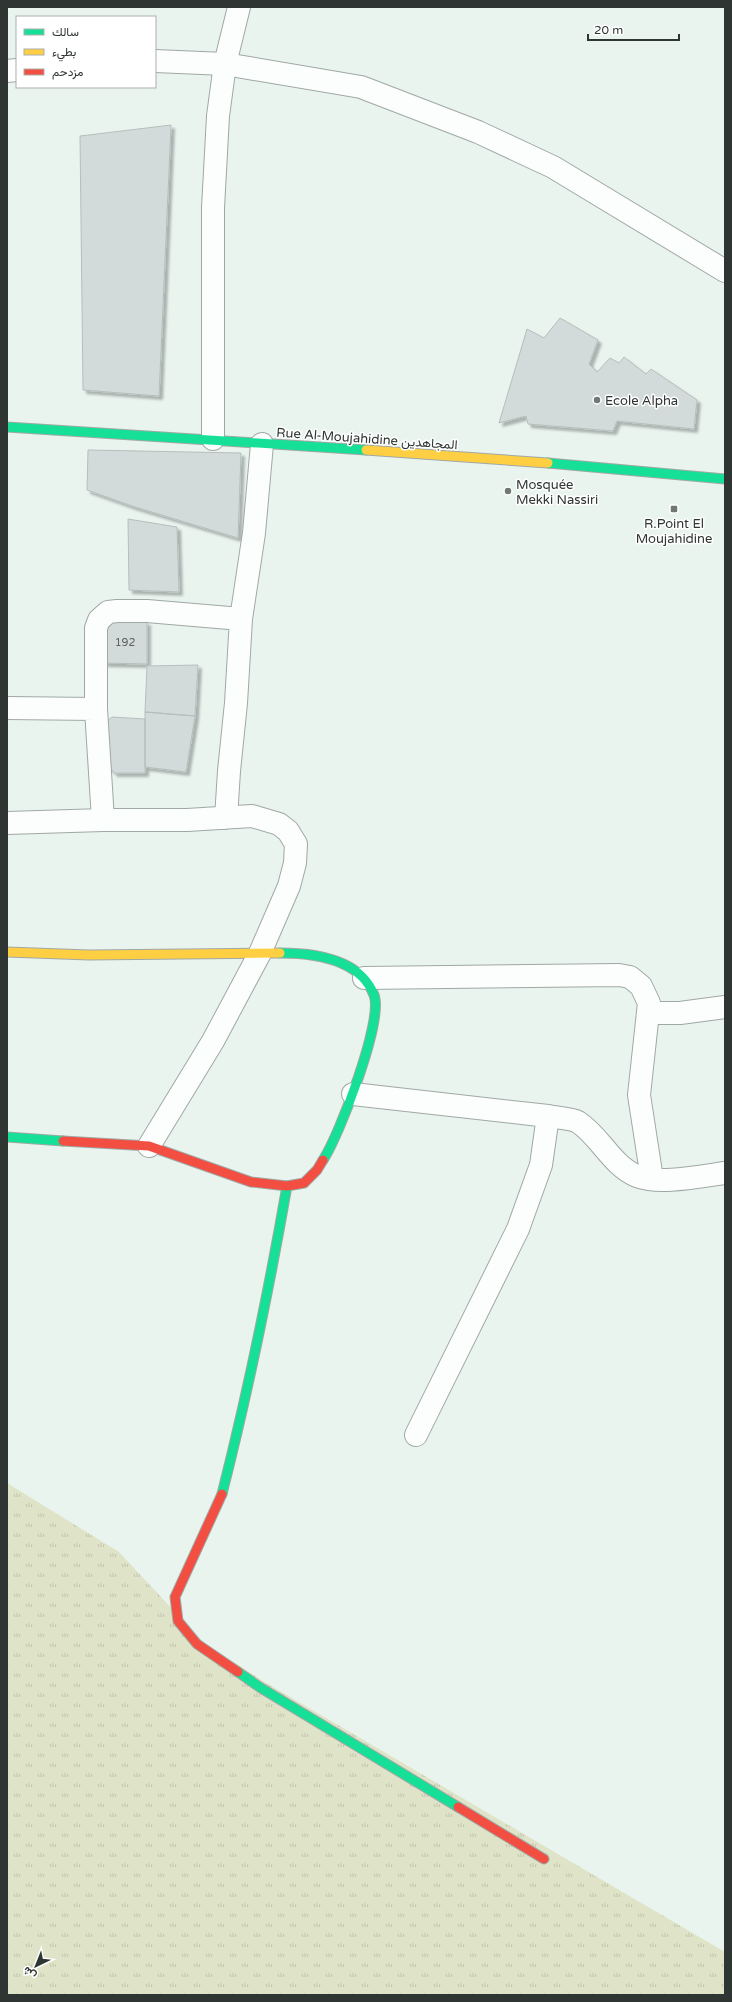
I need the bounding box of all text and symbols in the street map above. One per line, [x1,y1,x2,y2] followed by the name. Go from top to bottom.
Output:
[16,16,156,88] legend
[588,16,679,42] scale bar
[594,23,623,37] text: 20 m
[52,25,79,39] text: سالك
[52,45,76,62] text: بطيء
[52,65,83,80] text: مزدحم
[605,393,678,409] place label: Ecole Alpha
[592,395,602,405] marker: Ecole Alpha
[276,425,458,453] street label: Rue Al-Moujahidine المجاهدين
[516,477,598,508] place label: Mosquée Mekki Nassiri
[503,486,513,496] marker: Mosquée Mekki Nassiri
[669,504,679,514] marker: R.Point El Moujahidine
[636,516,712,547] place label: R.Point El Moujahidine
[115,636,135,649] house number: 192
[16,1946,56,1986] north arrow
[20,1964,39,1982] text: ش

